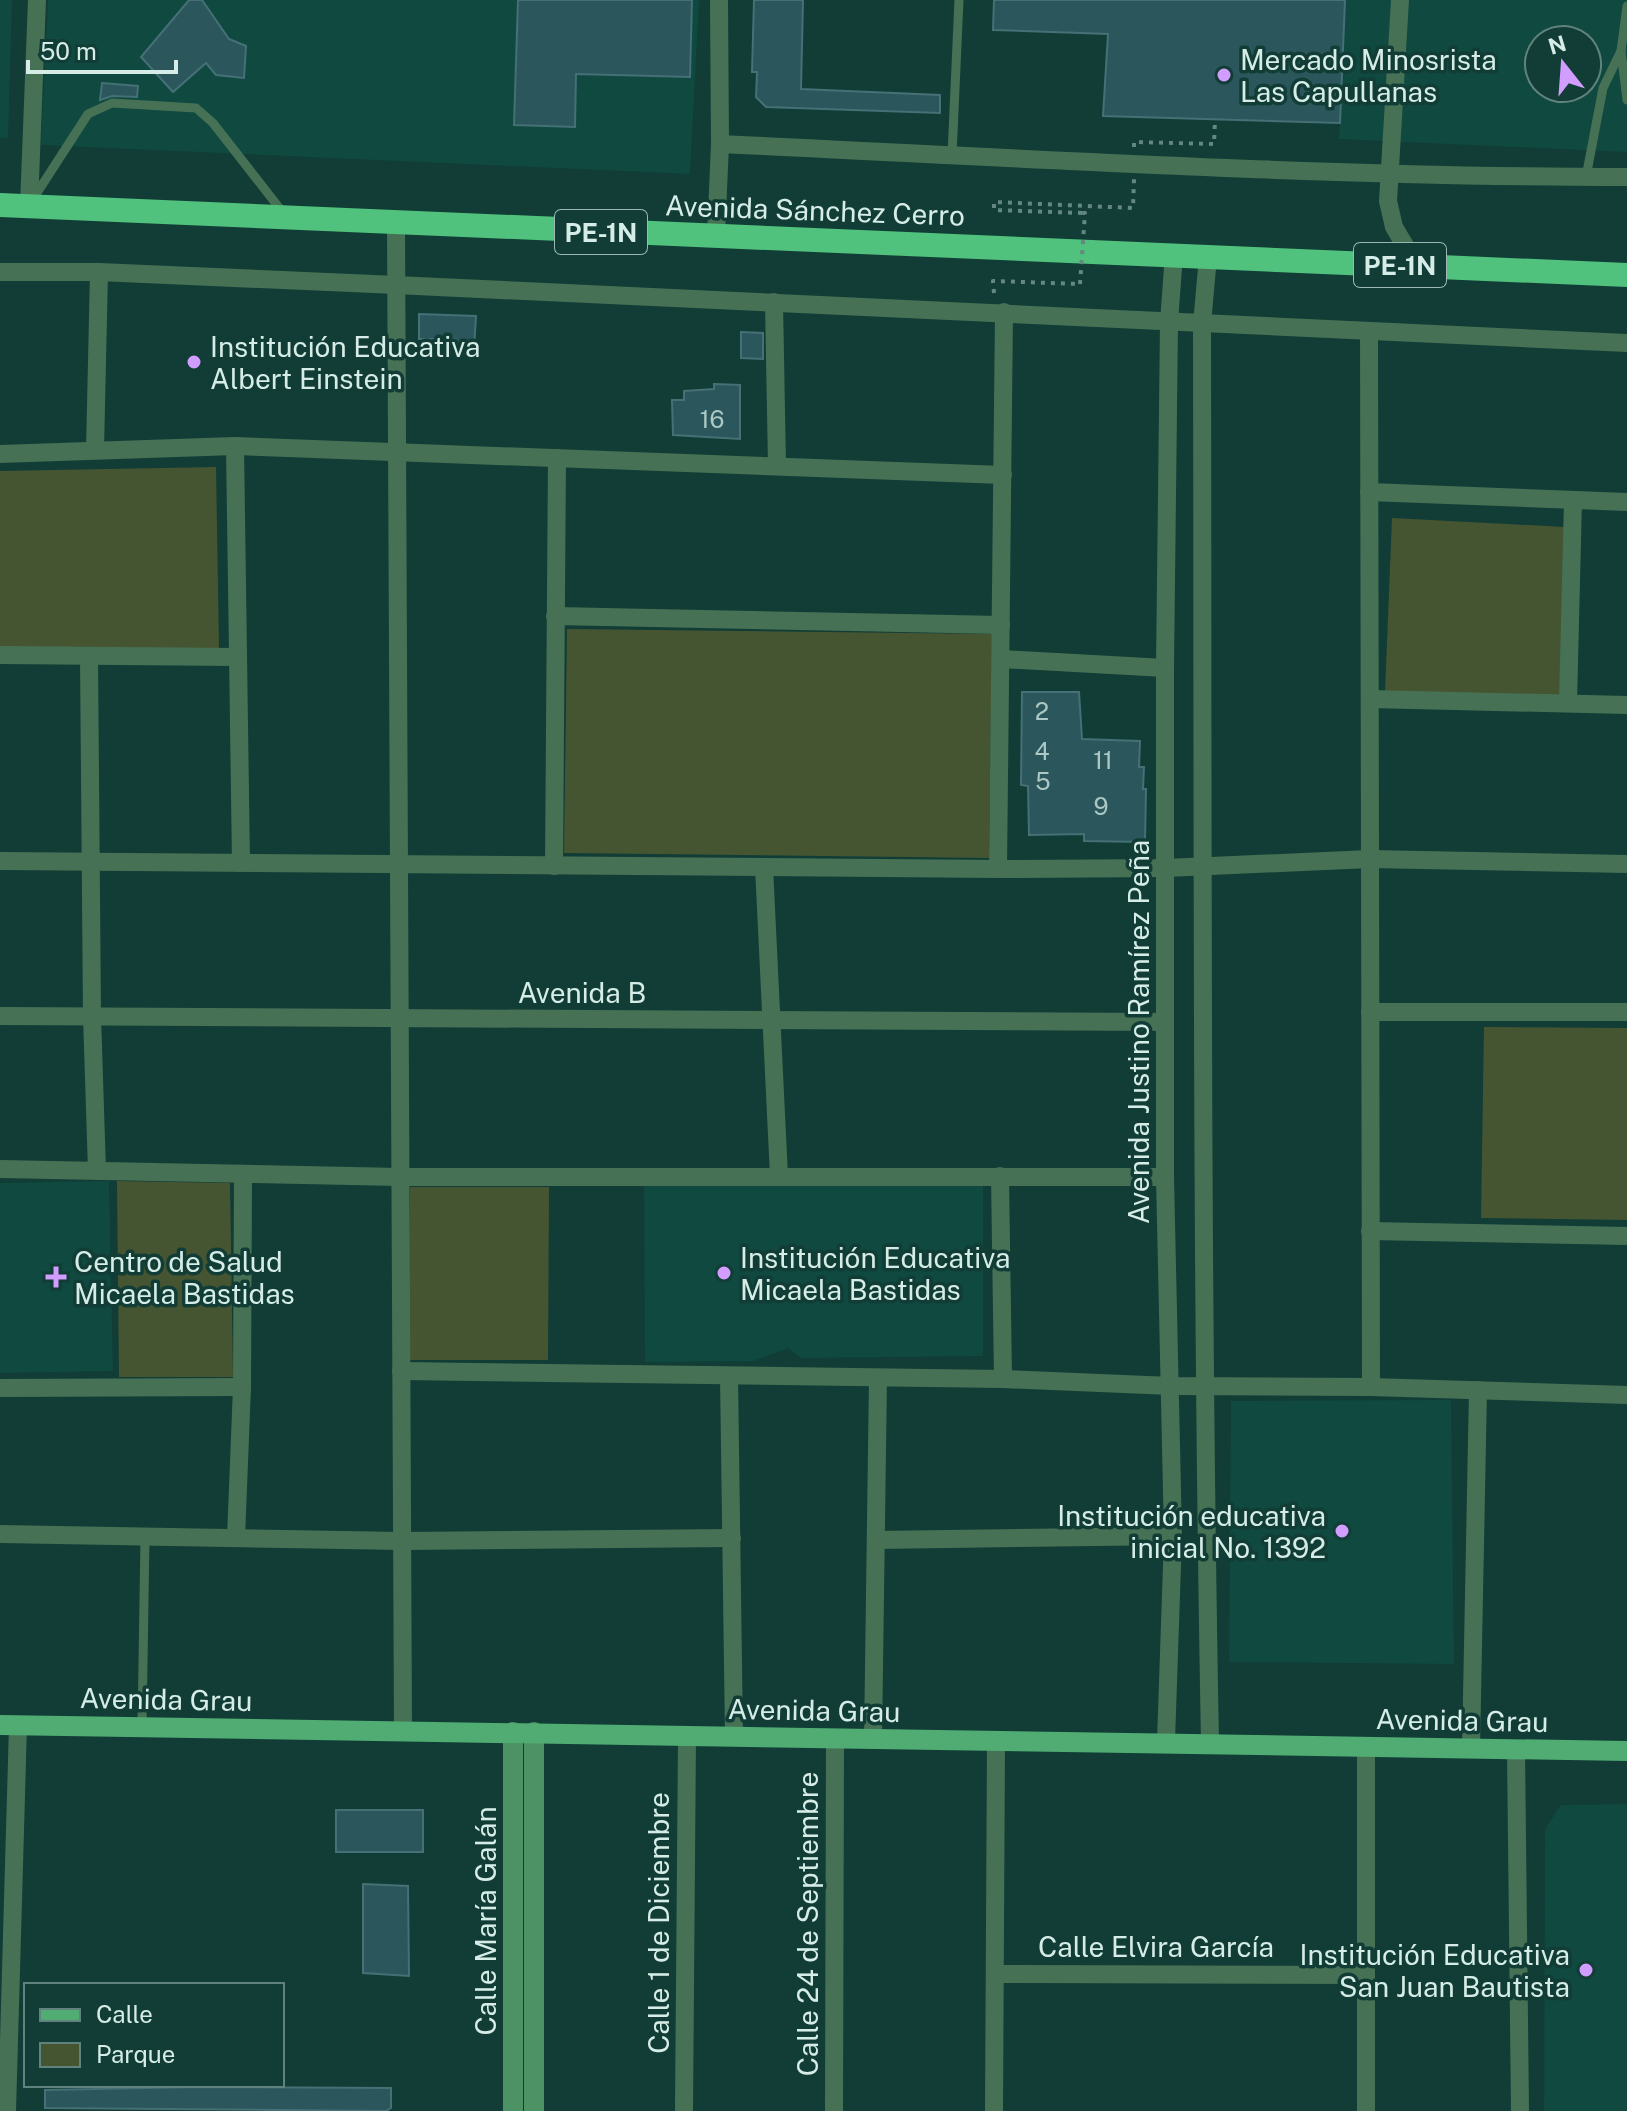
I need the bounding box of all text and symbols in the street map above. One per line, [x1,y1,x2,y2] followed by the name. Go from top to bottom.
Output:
[28,24,176,74] scale bar
[1523,24,1603,104] north arrow
[1545,30,1569,60] text: N
[40,37,97,65] text: 50 m
[1240,43,1497,108] place label: Mercado Minosrista Las Capullanas
[1215,66,1233,84] marker: Mercado Minosrista Las Capullanas
[665,188,965,232] street label: Avenida Sánchez Cerro
[555,210,647,254] road number: PE-1N
[1354,243,1446,287] road number: PE-1N
[210,330,481,395] place label: Institución Educativa Albert Einstein
[185,353,203,371] marker: Institución Educativa Albert Einstein
[700,405,724,433] house number: 16
[1035,697,1049,725] house number: 2
[1034,737,1050,765] house number: 4
[1093,746,1113,774] house number: 11
[1035,767,1051,795] house number: 5
[1094,792,1109,820] house number: 9
[1122,840,1155,1224] street label: Avenida Justino Ramírez Peña
[518,976,646,1009] street label: Avenida B
[740,1241,1011,1306] place label: Institución Educativa Micaela Bastidas
[74,1245,295,1310] place label: Centro de Salud Micaela Bastidas
[715,1264,733,1282] marker: Institución Educativa Micaela Bastidas
[45,1266,67,1288] marker: Centro de Salud Micaela Bastidas
[1057,1499,1326,1564] place label: Institución educativa inicial No. 1392
[1333,1522,1351,1540] marker: Institución educativa inicial No. 1392
[79,1681,253,1717] street label: Avenida Grau
[727,1692,901,1728] street label: Avenida Grau
[1375,1702,1549,1738] street label: Avenida Grau
[791,1772,824,2076] street label: Calle 24 de Septiembre
[642,1792,675,2054] street label: Calle 1 de Diciembre
[469,1806,502,2036] street label: Calle María Galán
[1038,1930,1274,1963] street label: Calle Elvira García
[1299,1938,1570,2003] place label: Institución Educativa San Juan Bautista
[1577,1961,1595,1979] marker: Institución Educativa San Juan Bautista
[24,1983,284,2087] legend
[96,2000,153,2028] text: Calle
[96,2040,175,2068] text: Parque

